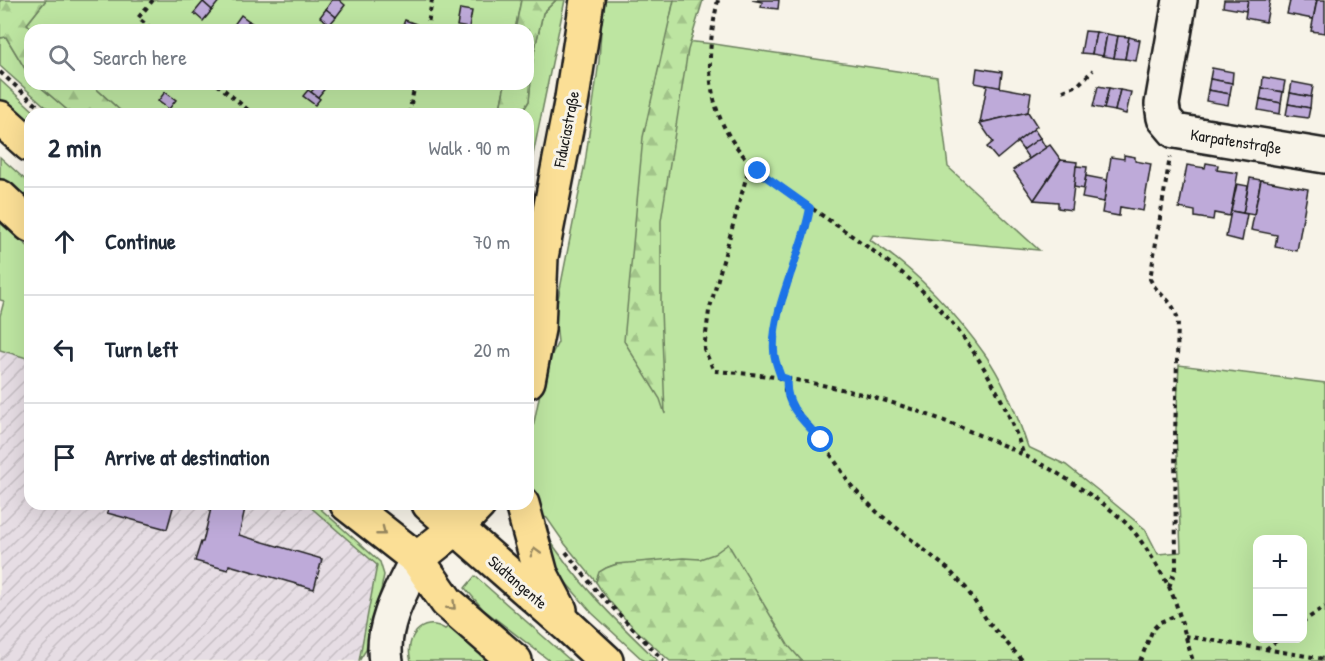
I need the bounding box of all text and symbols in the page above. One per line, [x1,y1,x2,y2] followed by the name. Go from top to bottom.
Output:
[24,24,534,90] search box
[45,41,78,74] icon: search
[93,42,187,72] text: Search here
[548,88,584,170] street label: Fiduciastraße
[1189,123,1284,159] street label: Karpatenstraße
[48,130,101,165] text: 2 min
[429,134,510,161] text: Walk · 90 m
[744,157,770,183] route end
[48,225,81,258] icon: ahead
[105,226,176,256] text: Continue
[473,228,510,255] text: 70 m
[48,333,81,366] icon: left
[105,334,178,364] text: Turn left
[473,336,510,363] text: 20 m
[807,426,833,452] route start
[48,441,81,474] icon: arrive
[105,442,270,472] text: Arrive at destination
[375,524,386,535] one-way arrow
[1253,535,1307,643] map controls
[1253,535,1307,589] button: +
[530,547,542,558] one-way arrow
[484,550,553,614] street label: Südtangente
[1253,589,1307,643] button: −
[445,598,456,609] one-way arrow

